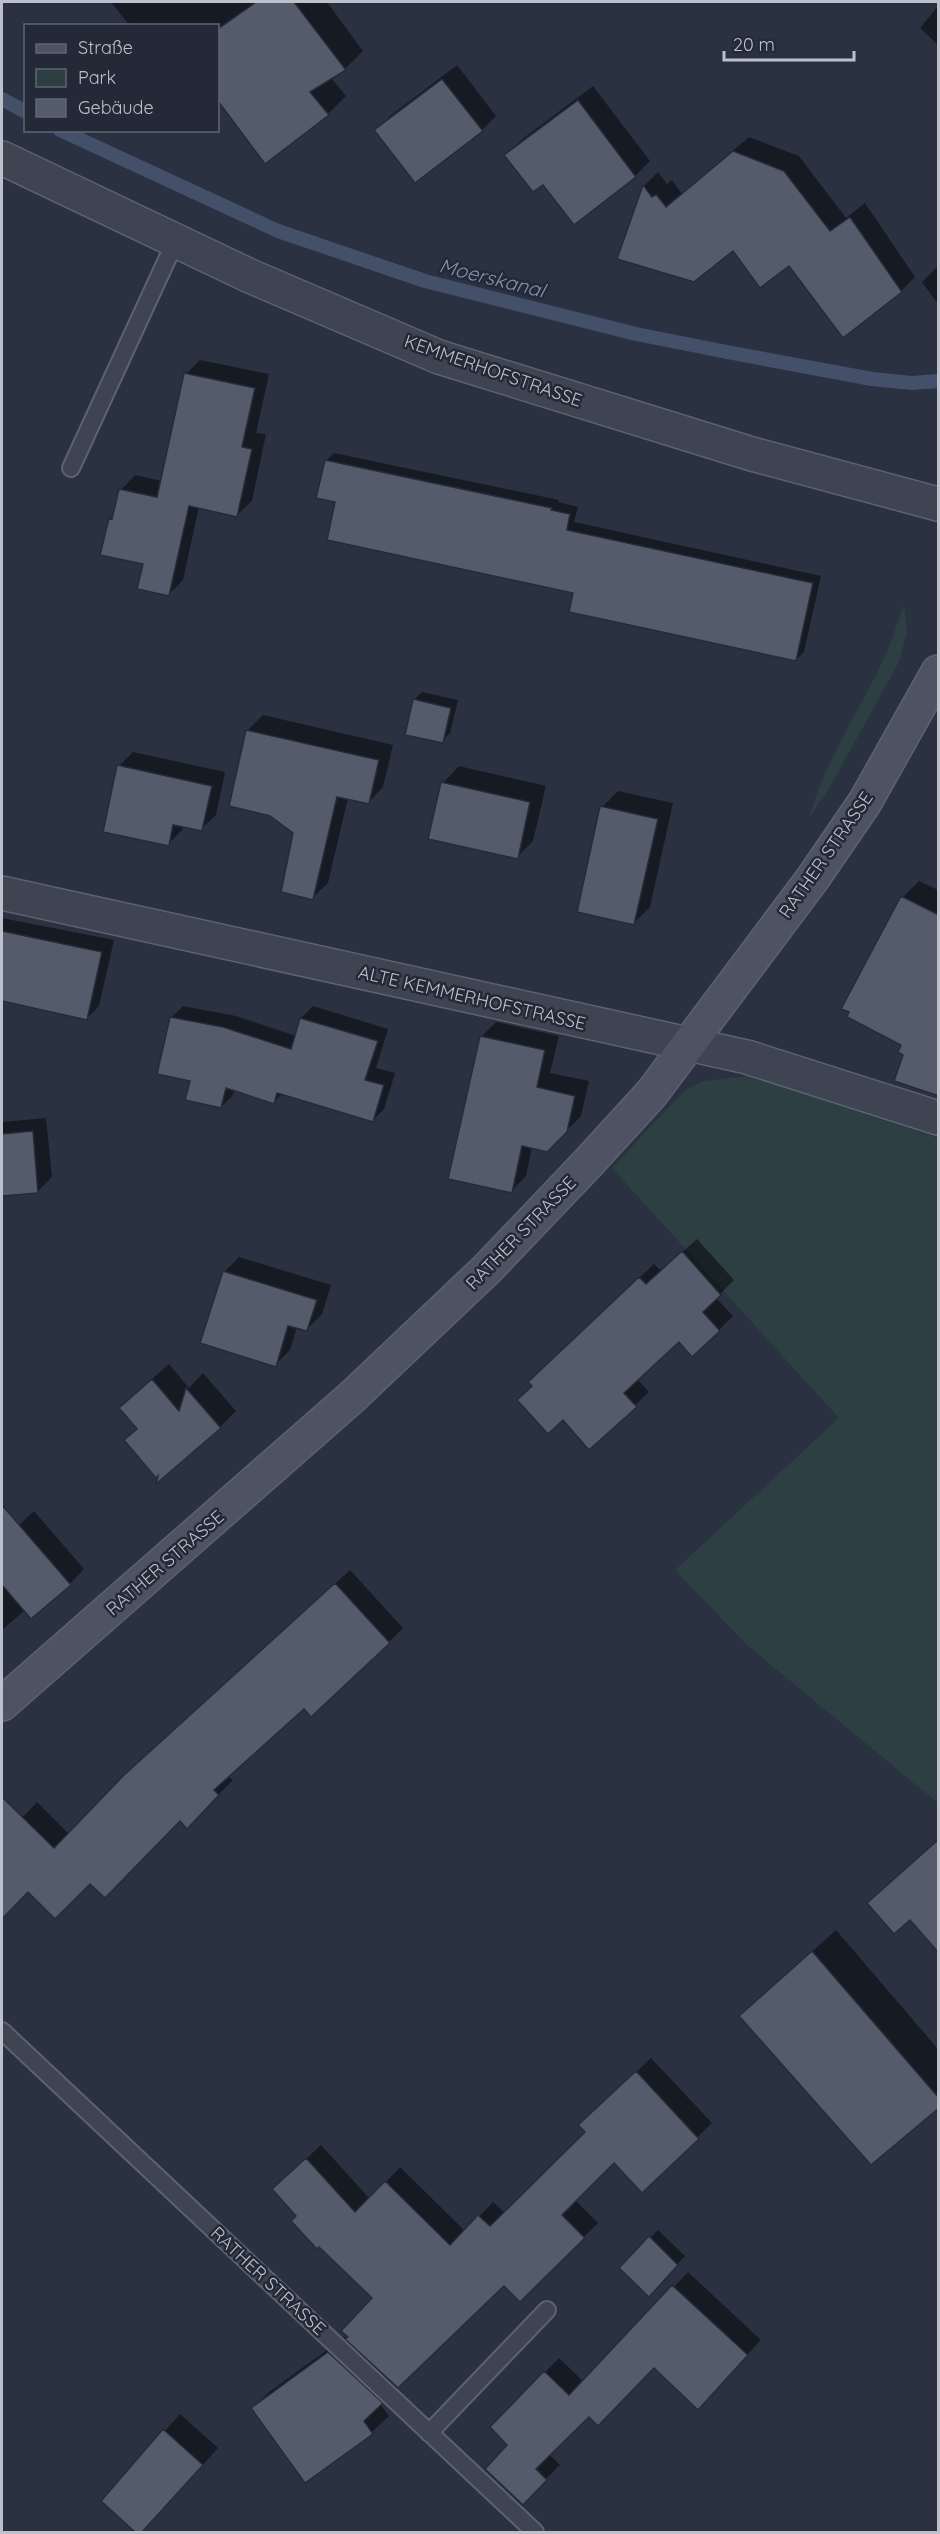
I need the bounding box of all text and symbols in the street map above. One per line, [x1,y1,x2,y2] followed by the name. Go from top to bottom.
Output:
[24,24,219,132] legend
[724,24,854,62] scale bar
[733,33,775,56] text: 20 m
[78,36,133,59] text: Straße
[78,66,116,89] text: Park
[78,96,154,119] text: Gebäude
[437,252,550,303] water label: Moerskanal
[401,329,585,412] street label: KEMMERHOFSTRASSE
[773,787,878,922] street label: RATHER STRASSE
[356,960,588,1035] street label: ALTE KEMMERHOFSTRASSE
[461,1171,581,1294] street label: RATHER STRASSE
[101,1505,228,1620] street label: RATHER STRASSE
[206,2221,331,2340] street label: RATHER STRASSE

